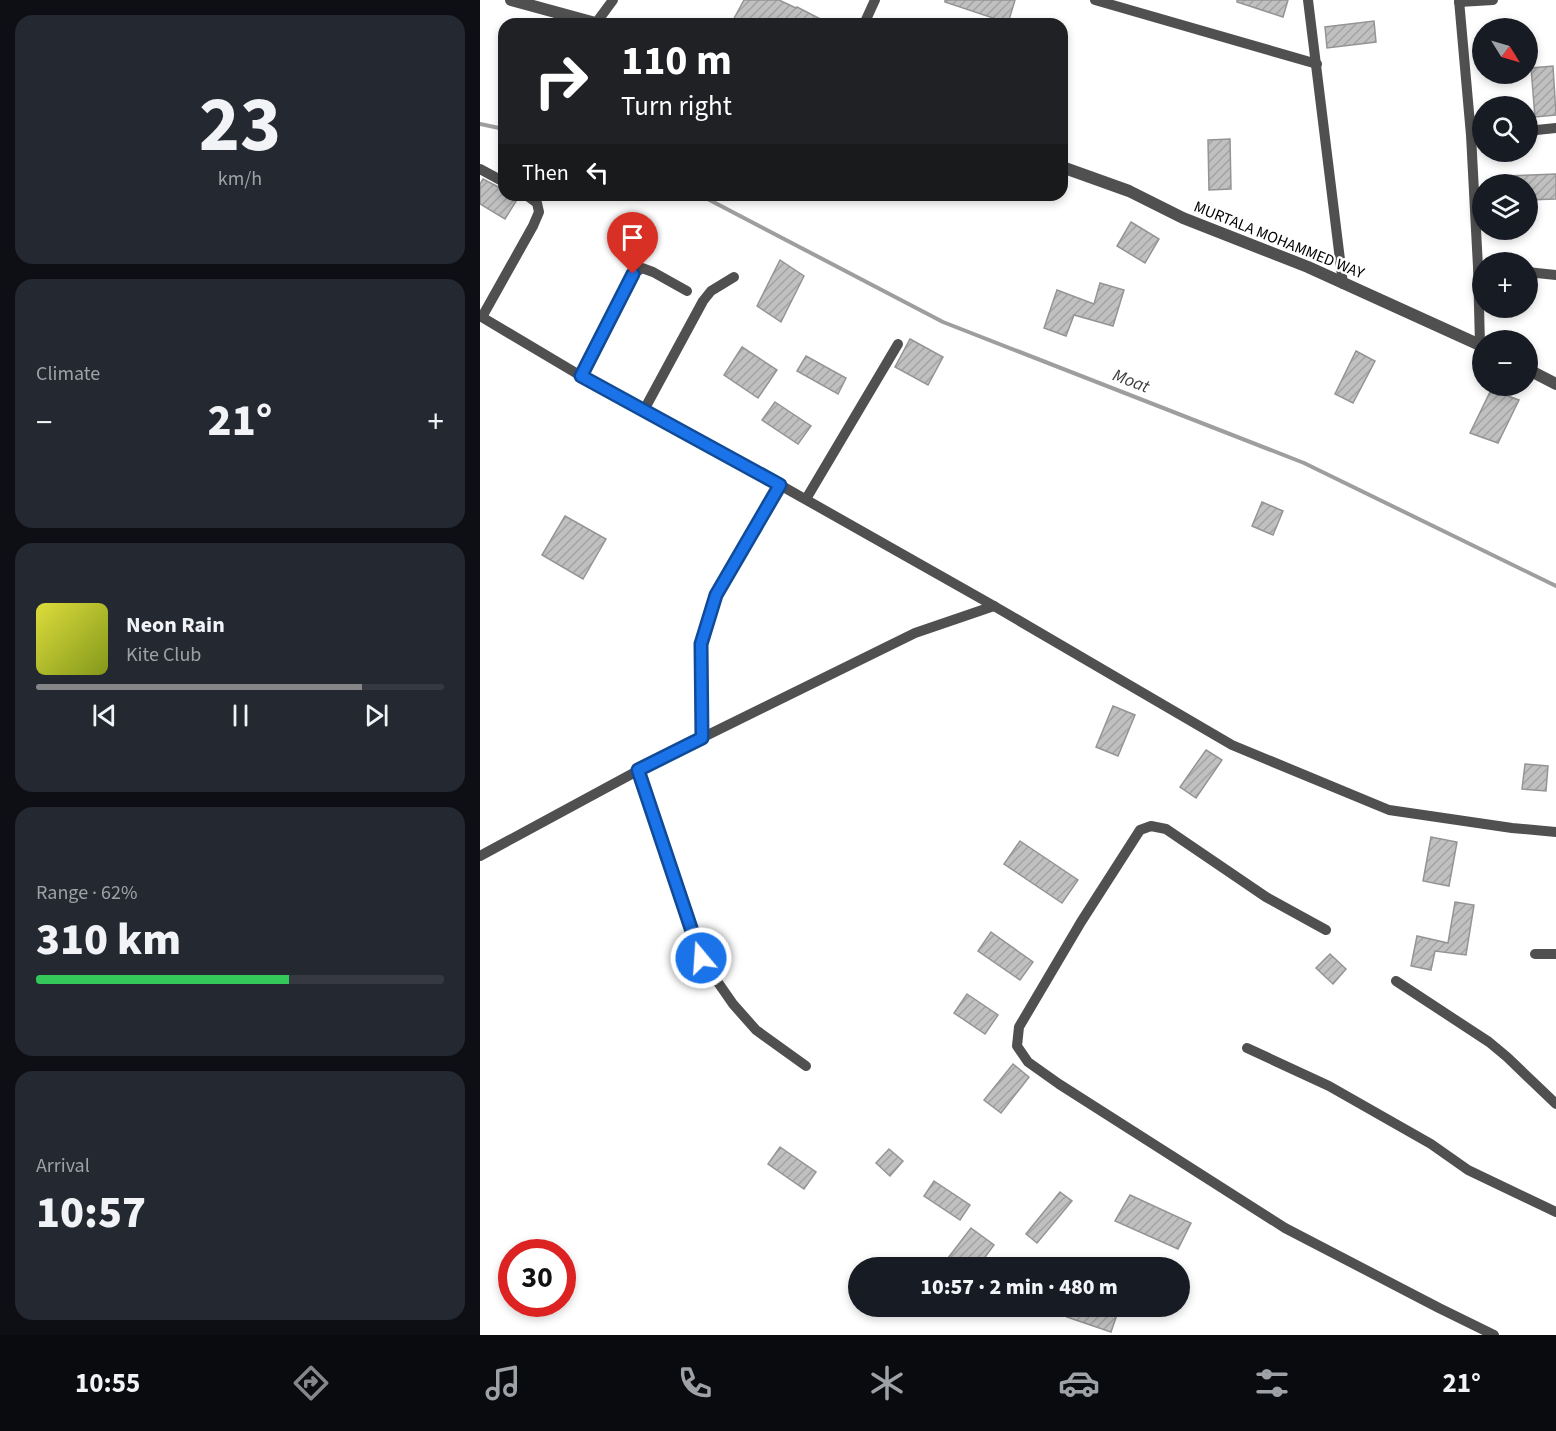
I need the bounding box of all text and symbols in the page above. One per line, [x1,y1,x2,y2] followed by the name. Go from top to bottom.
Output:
[1472,18,1538,84] north arrow
[1472,18,1538,396] map controls
[621,31,732,91] text: 110 m
[522,42,600,120] icon: right
[199,70,281,181] text: 23
[621,87,732,126] text: Turn right
[1472,96,1538,162] button: search
[581,156,614,189] icon: left
[522,157,569,189] text: Then
[218,165,262,193] text: km/h
[1472,174,1538,240] button: layers
[1191,196,1368,284] street label: MURTALA MOHAMMED WAY
[607,212,658,274] pin
[616,221,649,254] icon: arrive
[1472,252,1538,318] button: +
[1472,330,1538,396] button: −
[36,360,100,388] text: Climate
[1109,363,1154,400] water label: Moat
[208,389,272,453] text: 21°
[36,399,52,446] text: −
[428,399,444,446] text: +
[126,609,225,641] text: Neon Rain
[126,641,201,669] text: Kite Club
[88,699,121,732] icon: previous
[224,699,257,732] icon: pause
[360,699,393,732] icon: next
[36,879,137,907] text: Range · 62%
[36,908,181,972] text: 310 km
[669,926,733,990] position arrow
[36,1152,90,1180] text: Arrival
[36,1181,146,1245] text: 10:57
[498,1239,576,1317] speed limit sign: 30
[920,1271,1118,1303] text: 10:57 · 2 min · 480 m
[290,1362,332,1404] icon: directions
[482,1362,524,1404] icon: music
[674,1362,716,1404] icon: phone
[866,1362,908,1404] icon: climate
[1058,1362,1100,1404] icon: car
[1251,1362,1293,1404] icon: filters
[75,1364,140,1403] text: 10:55
[1443,1364,1481,1403] text: 21°

